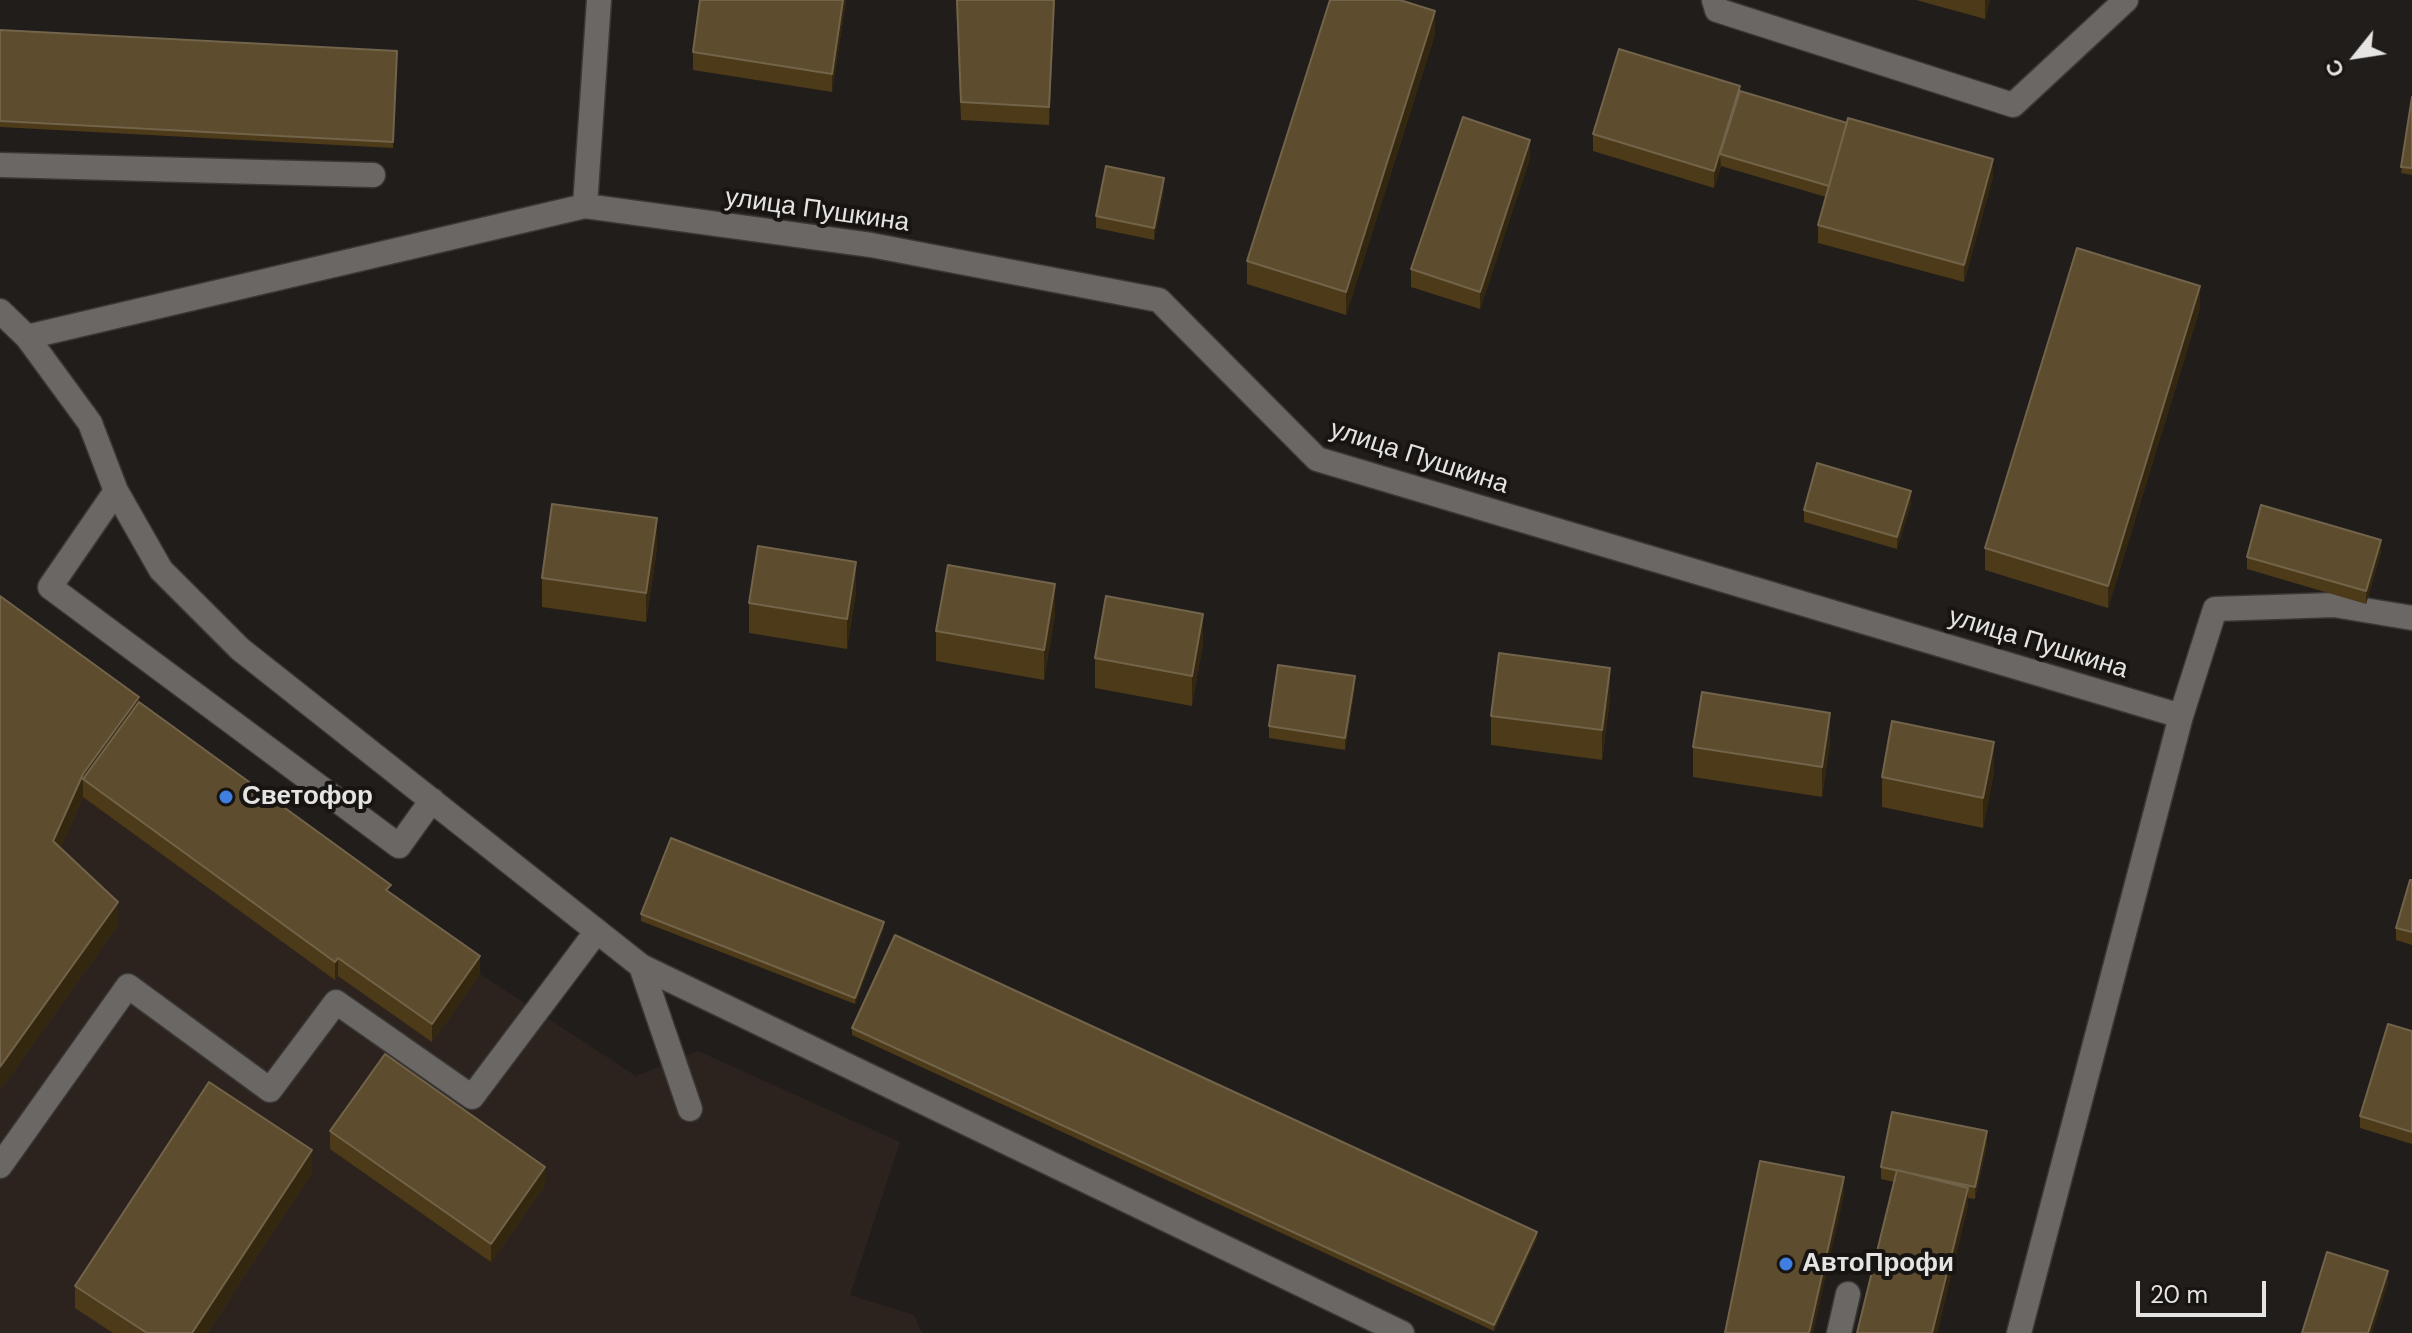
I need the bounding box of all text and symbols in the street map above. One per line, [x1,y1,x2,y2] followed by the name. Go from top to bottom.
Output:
[2316,16,2396,96] north arrow
[2318,54,2351,82] text: С
[723,183,911,239] street label: улица Пушкина
[1326,414,1512,502] street label: улица Пушкина
[1945,602,2131,686] street label: улица Пушкина
[242,781,373,813] place label: Светофор
[217,788,235,806] marker: Светофор
[1802,1248,1954,1280] place label: АвтоПрофи
[1777,1255,1795,1273] marker: АвтоПрофи
[2140,1265,2270,1315] scale bar
[2150,1279,2208,1310] text: 20 m

